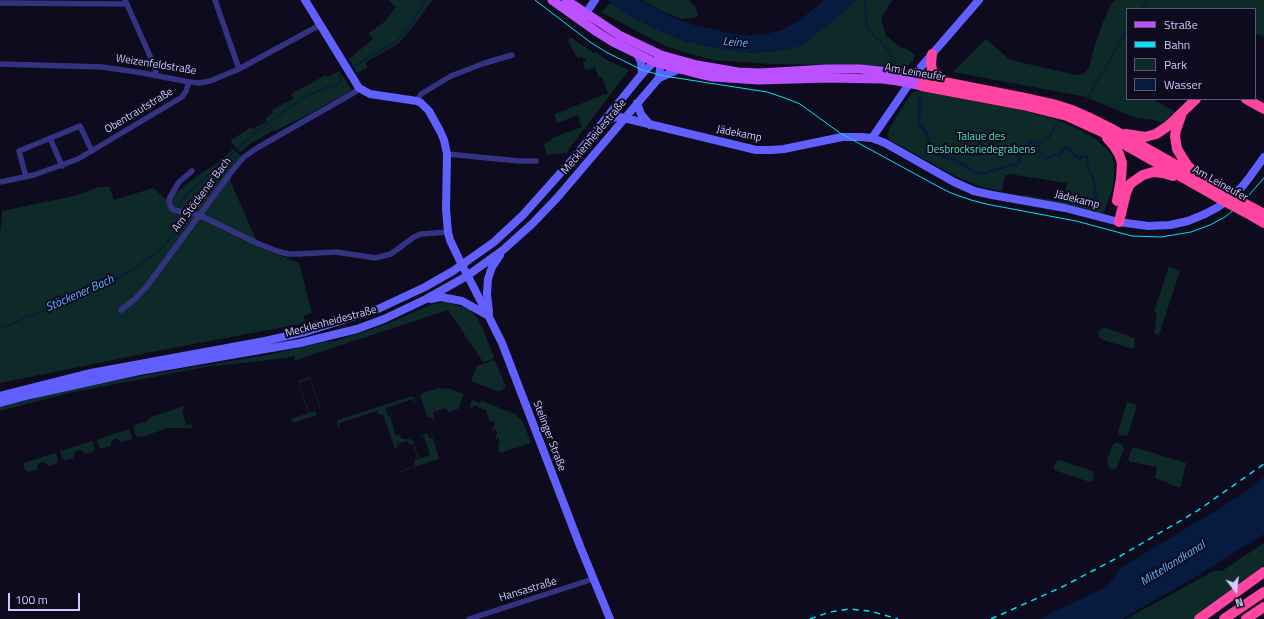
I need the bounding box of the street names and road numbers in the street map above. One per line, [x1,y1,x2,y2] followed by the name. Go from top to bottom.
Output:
[115,52,197,78] street label: Weizenfeldstraße
[884,61,946,85] street label: Am Leineufer
[102,85,176,137] street label: Obentrautstraße
[559,97,629,177] street label: Mecklenheidestraße
[715,123,763,145] street label: Jädekamp
[170,155,234,235] street label: Am Stöckener Bach
[1190,163,1250,205] street label: Am Leineufer
[1053,188,1101,212] street label: Jädekamp
[284,303,378,341] street label: Mecklenheidestraße
[529,399,569,473] street label: Stelinger Straße
[498,575,558,605] street label: Hansastraße

